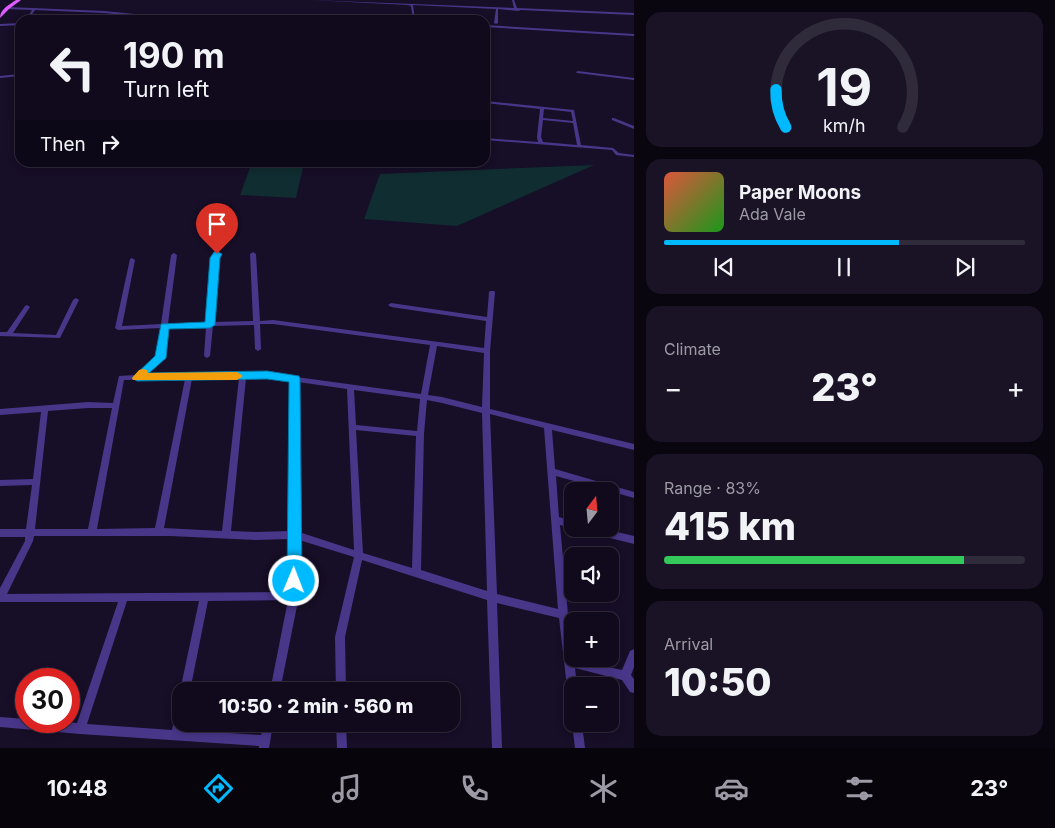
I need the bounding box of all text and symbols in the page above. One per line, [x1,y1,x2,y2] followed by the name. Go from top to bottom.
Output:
[123,34,225,76] text: 190 m
[40,35,105,100] icon: left
[816,56,873,119] text: 19
[123,76,209,102] text: Turn left
[823,115,866,136] text: km/h
[96,130,124,158] icon: right
[40,133,86,156] text: Then
[739,181,861,204] text: Paper Moons
[196,203,238,254] pin
[739,204,806,224] text: Ada Vale
[203,210,231,238] icon: arrive
[710,253,738,281] icon: previous
[830,253,858,281] icon: pause
[951,253,979,281] icon: next
[664,339,721,359] text: Climate
[811,364,878,410] text: 23°
[664,371,683,405] text: −
[1006,371,1025,405] text: +
[664,478,761,498] text: Range · 83%
[564,482,619,538] north arrow
[564,482,619,732] map controls
[664,503,796,549] text: 415 km
[564,547,619,602] button: sound
[267,554,319,606] position arrow
[564,612,619,667] button: +
[664,634,713,654] text: Arrival
[664,659,772,705] text: 10:50
[15,668,80,733] speed limit sign: 30
[564,677,619,732] button: −
[218,695,414,718] text: 10:50 · 2 min · 560 m
[201,771,236,806] icon: directions
[329,771,364,806] icon: music
[457,771,492,806] icon: phone
[586,771,621,806] icon: climate
[714,771,749,806] icon: car
[842,771,877,806] icon: filters
[47,775,108,801] text: 10:48
[970,775,1008,801] text: 23°

